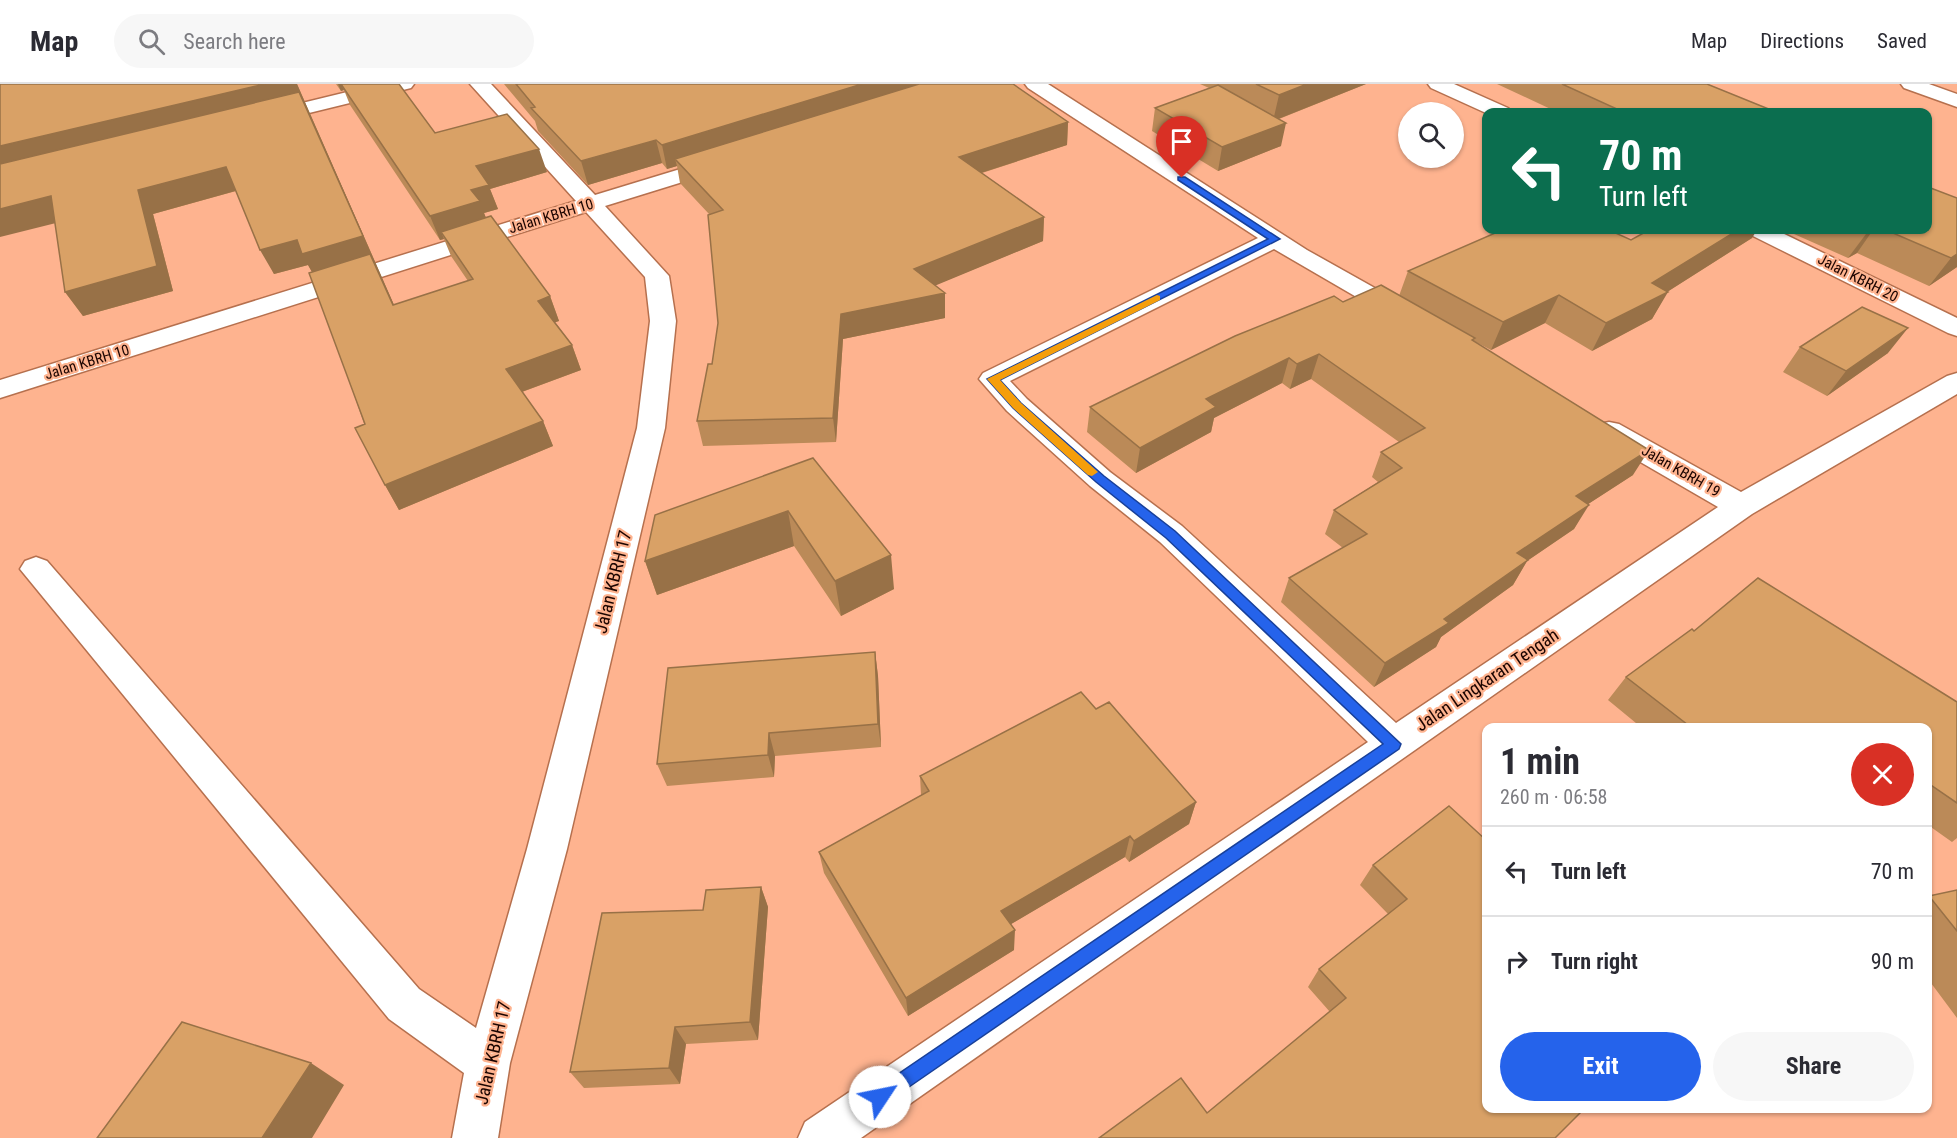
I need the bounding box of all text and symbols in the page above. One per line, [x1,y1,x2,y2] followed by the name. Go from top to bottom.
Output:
[114,14,534,68] search box
[30,25,78,58] text: Map
[135,25,168,58] icon: search
[183,29,286,54] text: Search here
[1691,29,1727,53] text: Map
[1760,29,1844,53] text: Directions
[1877,29,1927,53] text: Saved
[1398,102,1464,168] map controls
[1398,102,1464,168] button: search
[1156,116,1207,178] pin
[1165,125,1198,158] icon: arrive
[1599,131,1682,180] text: 70 m
[1500,132,1578,210] icon: left
[1599,181,1688,213] text: Turn left
[506,195,596,237] street label: Jalan KBRH 10
[1815,250,1901,306] street label: Jalan KBRH 20
[42,341,132,383] street label: Jalan KBRH 10
[1639,441,1723,501] street label: Jalan KBRH 19
[590,528,635,635] street label: Jalan KBRH 17
[1411,624,1562,735] street label: Jalan Lingkaran Tengah
[1500,741,1580,783] text: 1 min
[1851,743,1914,806] button: close
[1500,785,1607,809] text: 260 m · 06:58
[1500,855,1533,888] icon: left
[1551,859,1626,884] text: Turn left
[1871,859,1914,884] text: 70 m
[1500,945,1533,978] icon: right
[1551,949,1638,974] text: Turn right
[1871,949,1914,974] text: 90 m
[470,999,515,1106] street label: Jalan KBRH 17
[1500,1032,1701,1101] button: Exit
[1713,1032,1914,1101] button: Share
[848,1065,912,1129] position arrow

